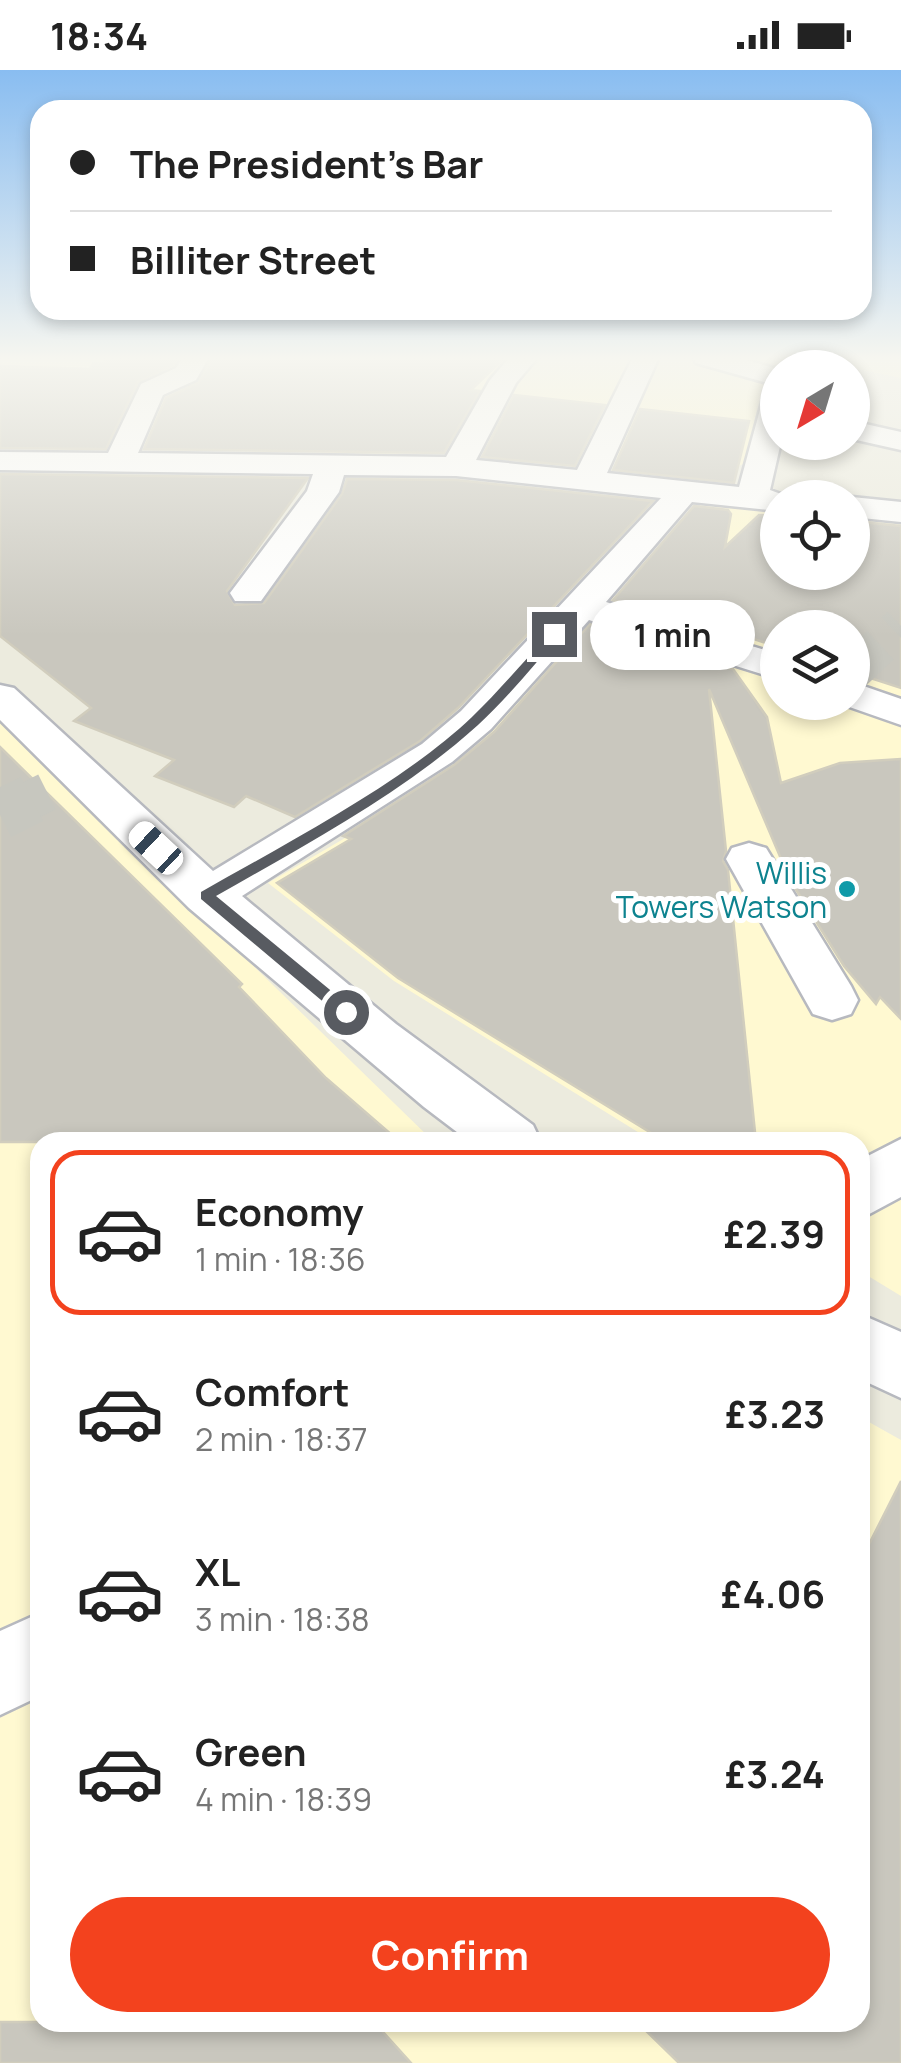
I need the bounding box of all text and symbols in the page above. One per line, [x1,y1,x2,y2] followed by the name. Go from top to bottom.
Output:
[50,9,148,61] text: 18:34
[130,137,483,189] text: The President's Bar
[130,233,376,285] text: Billiter Street
[760,350,870,460] north arrow
[760,350,870,720] map controls
[760,480,870,590] button: locate
[589,599,754,669] callout: 1 min
[760,610,870,720] button: layers
[532,612,577,657] route end
[633,613,712,657] text: 1 min
[124,817,188,879] car
[616,852,827,927] place label: Willis Towers Watson
[836,878,858,900] marker: Willis Towers Watson
[324,990,369,1035] route start
[195,1185,364,1237] text: Economy
[75,1188,165,1278] icon: car
[723,1207,825,1259] text: £2.39
[195,1237,366,1281] text: 1 min · 18:36
[195,1365,349,1417] text: Comfort
[75,1368,165,1458] icon: car
[725,1387,825,1439] text: £3.23
[195,1417,368,1461] text: 2 min · 18:37
[195,1545,240,1597] text: XL
[75,1548,165,1638] icon: car
[721,1567,825,1619] text: £4.06
[195,1597,370,1641] text: 3 min · 18:38
[195,1725,307,1777] text: Green
[75,1728,165,1818] icon: car
[725,1747,825,1799] text: £3.24
[195,1777,372,1821] text: 4 min · 18:39
[70,1897,830,2012] button: Confirm

